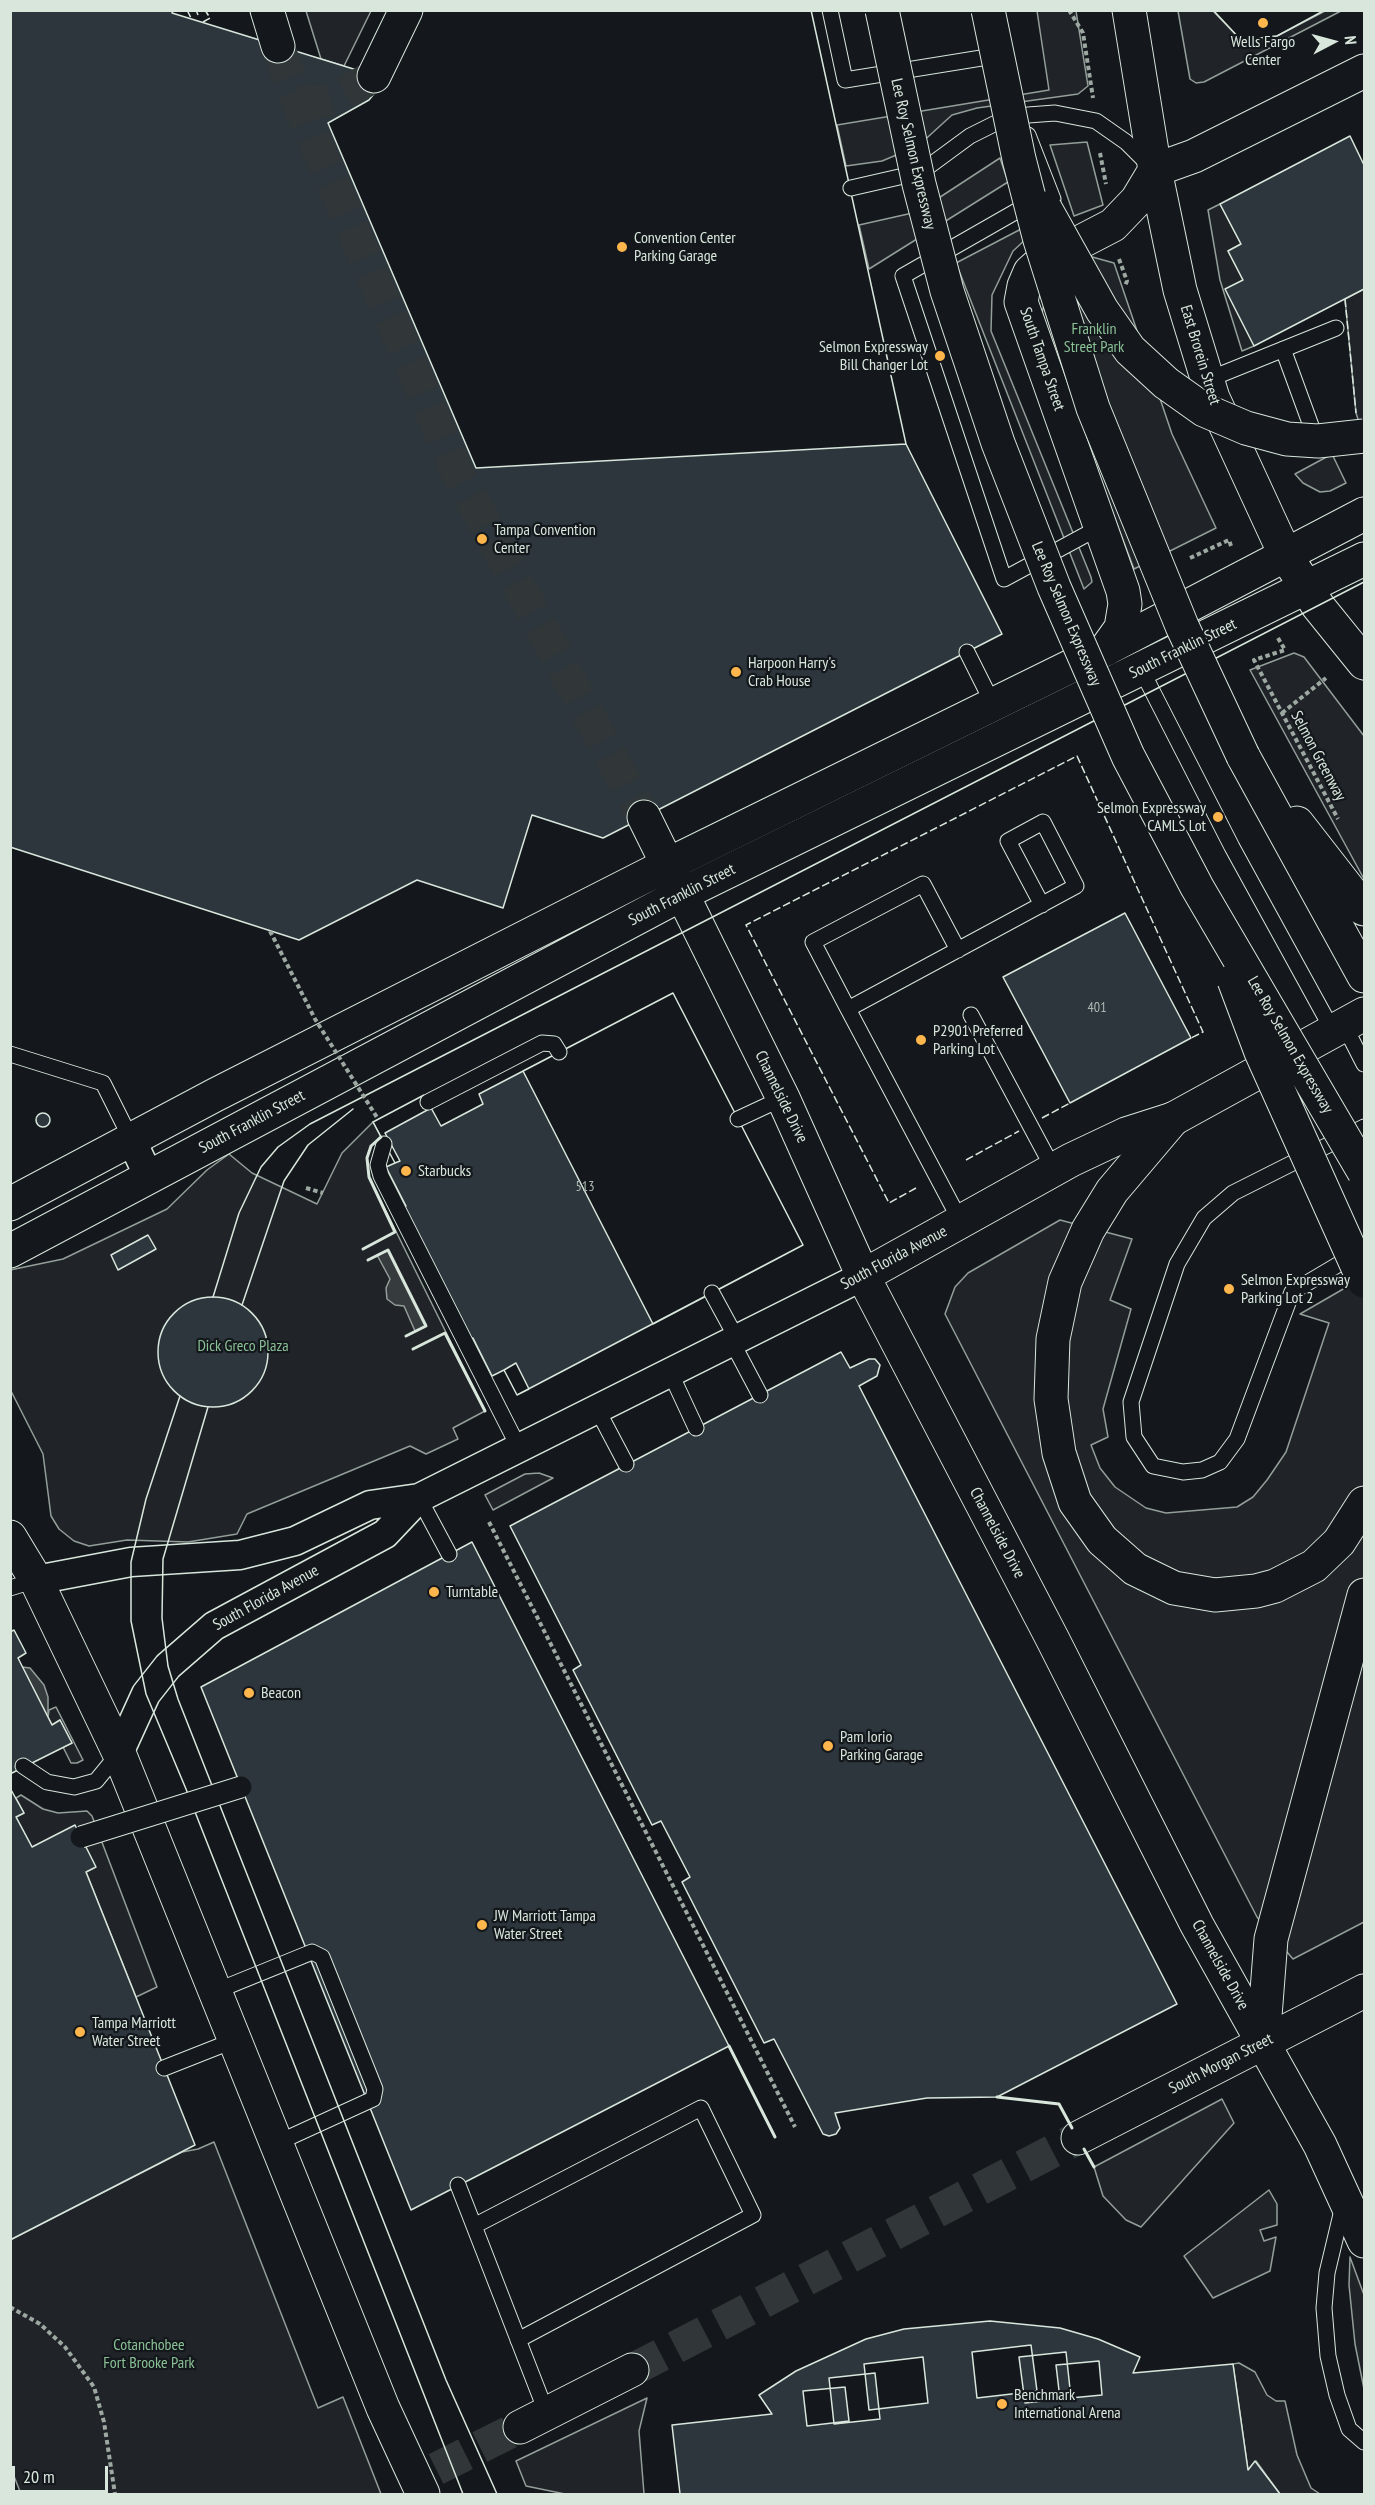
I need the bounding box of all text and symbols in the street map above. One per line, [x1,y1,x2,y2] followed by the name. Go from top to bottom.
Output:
[1303,12,1363,72] north arrow
[1256,16,1270,30] marker: Wells Fargo Center
[1231,32,1295,70] place label: Wells Fargo Center
[1341,35,1361,45] text: N
[886,77,940,231] street label: Lee Roy Selmon Expressway
[634,228,736,266] place label: Convention Center Parking Garage
[615,240,629,254] marker: Convention Center Parking Garage
[1176,303,1224,407] street label: East Brorein Street
[1015,305,1069,413] street label: South Tampa Street
[1064,319,1124,357] park label: Franklin Street Park
[819,337,928,375] place label: Selmon Expressway Bill Changer Lot
[933,349,947,363] marker: Selmon Expressway Bill Changer Lot
[494,520,596,558] place label: Tampa Convention Center
[475,532,489,546] marker: Tampa Convention Center
[1027,539,1105,689] street label: Lee Roy Selmon Expressway
[1126,615,1240,683] street label: South Franklin Street
[748,653,836,691] place label: Harpoon Harry's Crab House
[729,665,743,679] marker: Harpoon Harry's Crab House
[1286,708,1350,804] street label: Selmon Greenway
[1097,798,1206,836] place label: Selmon Expressway CAMLS Lot
[1211,810,1225,824] marker: Selmon Expressway CAMLS Lot
[626,860,738,930] street label: South Franklin Street
[1243,973,1337,1117] street label: Lee Roy Selmon Expressway
[1088,1000,1106,1016] house number: 401
[933,1021,1023,1059] place label: P2901 Preferred Parking Lot
[914,1033,928,1047] marker: P2901 Preferred Parking Lot
[750,1048,812,1146] street label: Channelside Drive
[196,1086,308,1158] street label: South Franklin Street
[418,1161,471,1181] place label: Starbucks
[399,1164,413,1178] marker: Starbucks
[576,1179,594,1195] house number: 513
[837,1222,951,1294] street label: South Florida Avenue
[1241,1270,1350,1308] place label: Selmon Expressway Parking Lot 2
[1222,1282,1236,1296] marker: Selmon Expressway Parking Lot 2
[197,1336,289,1356] park label: Dick Greco Plaza
[965,1484,1029,1582] street label: Channelside Drive
[210,1561,322,1635] street label: South Florida Avenue
[446,1582,498,1602] place label: Turntable
[427,1585,441,1599] marker: Turntable
[261,1683,301,1703] place label: Beacon
[242,1686,256,1700] marker: Beacon
[840,1727,923,1765] place label: Pam Iorio Parking Garage
[821,1739,835,1753] marker: Pam Iorio Parking Garage
[494,1906,596,1944] place label: JW Marriott Tampa Water Street
[1187,1917,1253,2013] street label: Channelside Drive
[475,1918,489,1932] marker: JW Marriott Tampa Water Street
[92,2013,176,2051] place label: Tampa Marriott Water Street
[73,2025,87,2039] marker: Tampa Marriott Water Street
[1166,2030,1276,2098] street label: South Morgan Street
[103,2335,195,2373] park label: Cotanchobee Fort Brooke Park
[1014,2385,1121,2423] place label: Benchmark International Arena
[995,2397,1009,2411] marker: Benchmark International Arena
[15,2454,111,2492] scale bar
[23,2465,55,2488] text: 20 m

